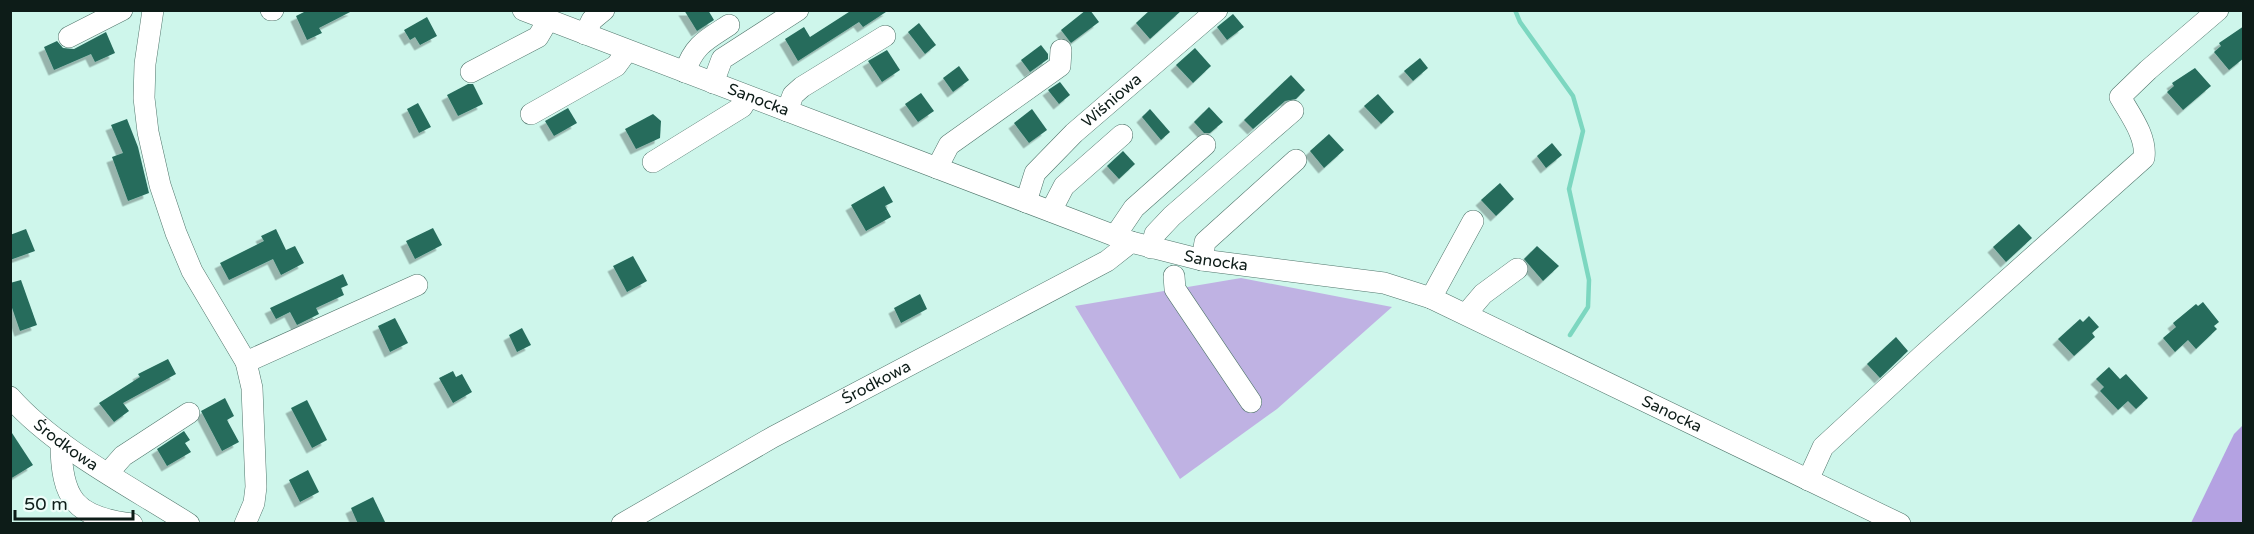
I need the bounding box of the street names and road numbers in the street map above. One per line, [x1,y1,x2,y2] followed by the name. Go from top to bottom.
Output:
[1078,69,1146,132] street label: Wiśniowa
[725,79,792,121] street label: Sanocka
[1182,246,1249,276] street label: Sanocka
[838,356,914,409] street label: Środkowa
[1638,391,1705,437] street label: Sanocka
[29,415,102,475] street label: Środkowa

